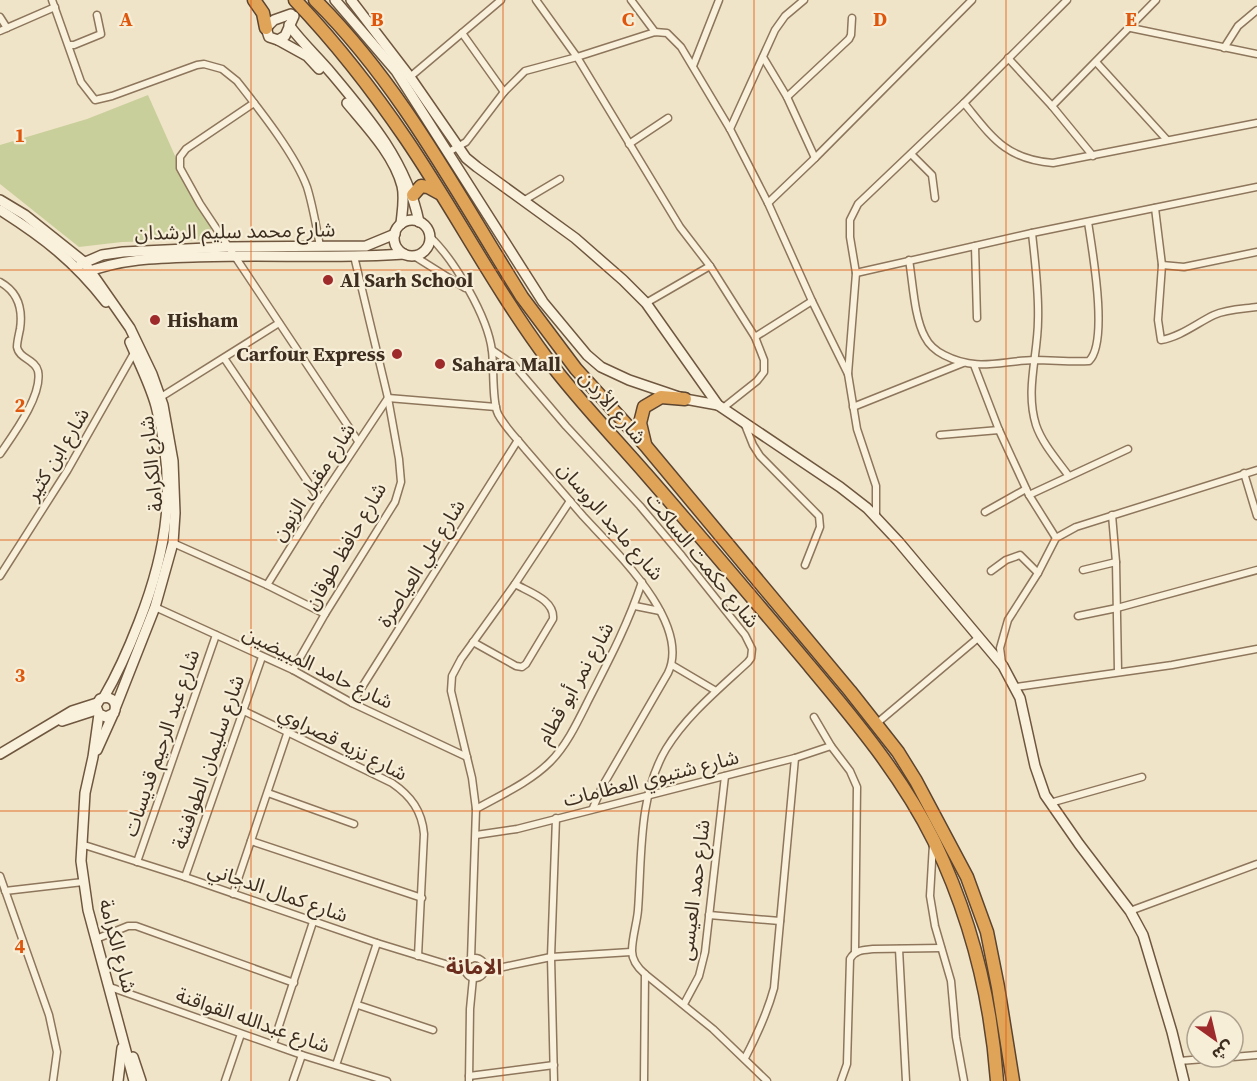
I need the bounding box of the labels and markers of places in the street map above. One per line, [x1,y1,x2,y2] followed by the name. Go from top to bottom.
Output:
[340,266,473,294] place label: Al Sarh School
[321,273,335,287] marker: Al Sarh School
[167,306,238,334] place label: Hisham
[148,313,162,327] marker: Hisham
[236,340,385,368] place label: Carfour Express
[390,347,404,361] marker: Carfour Express
[452,350,561,378] place label: Sahara Mall
[433,357,447,371] marker: Sahara Mall

